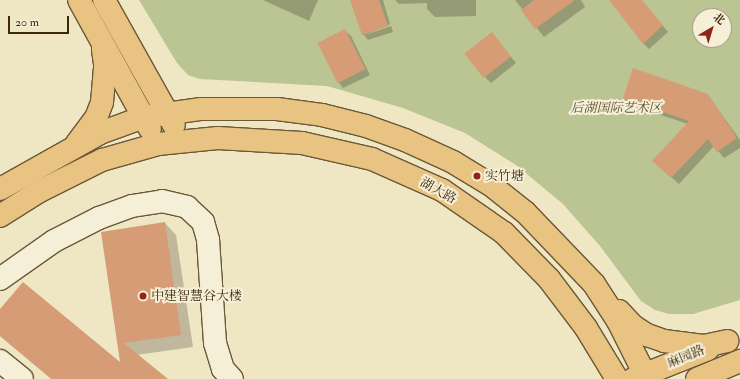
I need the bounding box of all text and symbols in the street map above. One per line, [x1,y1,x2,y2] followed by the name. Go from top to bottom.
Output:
[10,8,71,34] scale bar
[692,8,732,48] north arrow
[711,10,727,27] text: 北
[15,15,39,30] text: 20 m
[571,100,661,116] park label: 后湖国际艺术区
[485,168,524,184] place label: 实竹塘
[472,171,482,181] marker: 实竹塘
[417,175,459,207] street label: 湖大路
[151,288,242,304] place label: 中建智慧谷大楼
[138,291,148,301] marker: 中建智慧谷大楼
[665,342,707,372] street label: 麻园路

